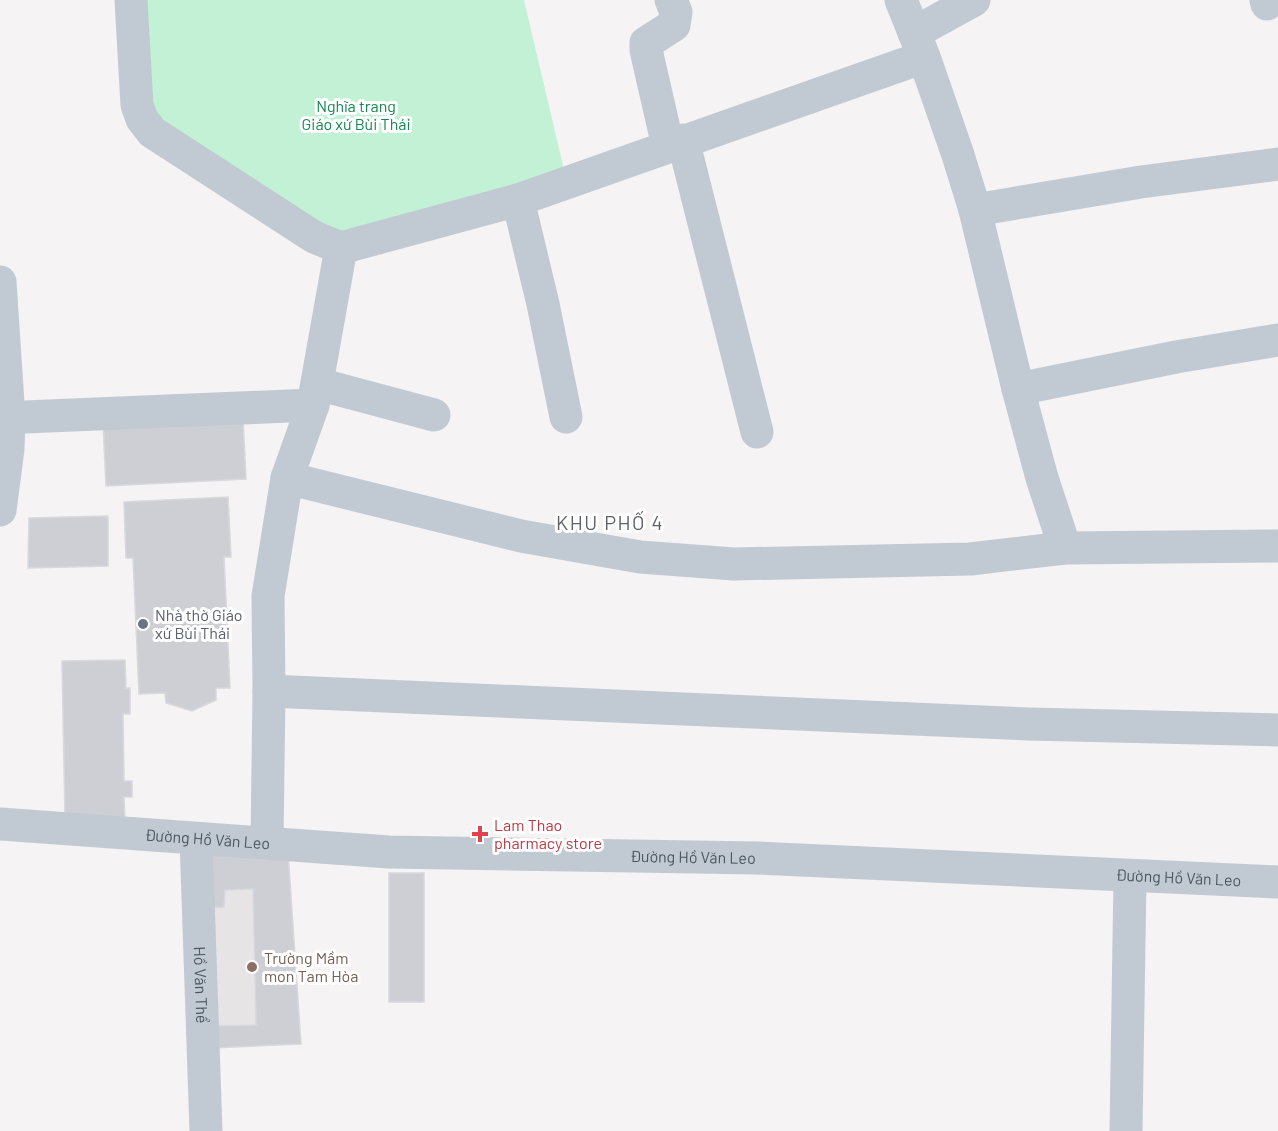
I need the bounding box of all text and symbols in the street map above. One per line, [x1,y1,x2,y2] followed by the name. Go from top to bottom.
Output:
[302,96,411,133] park label: Nghĩa trang Giáo xứ Bùi Thái
[556,510,664,534] district label: KHU PHỐ 4
[155,605,243,642] place label: Nhà thờ Giáo xứ Bùi Thái
[136,617,150,631] marker: Nhà thờ Giáo xứ Bùi Thái
[494,815,602,852] place label: Lam Thao pharmacy store
[144,824,271,852] street label: Đường Hồ Văn Leo
[471,825,489,843] marker: Lam Thao pharmacy store
[630,846,756,867] street label: Đường Hồ Văn Leo
[1115,865,1242,889] street label: Đường Hồ Văn Leo
[191,946,212,1024] street label: Hồ Văn Thể
[264,948,358,985] place label: Trường Mầm mon Tam Hòa
[245,960,259,974] marker: Trường Mầm mon Tam Hòa

